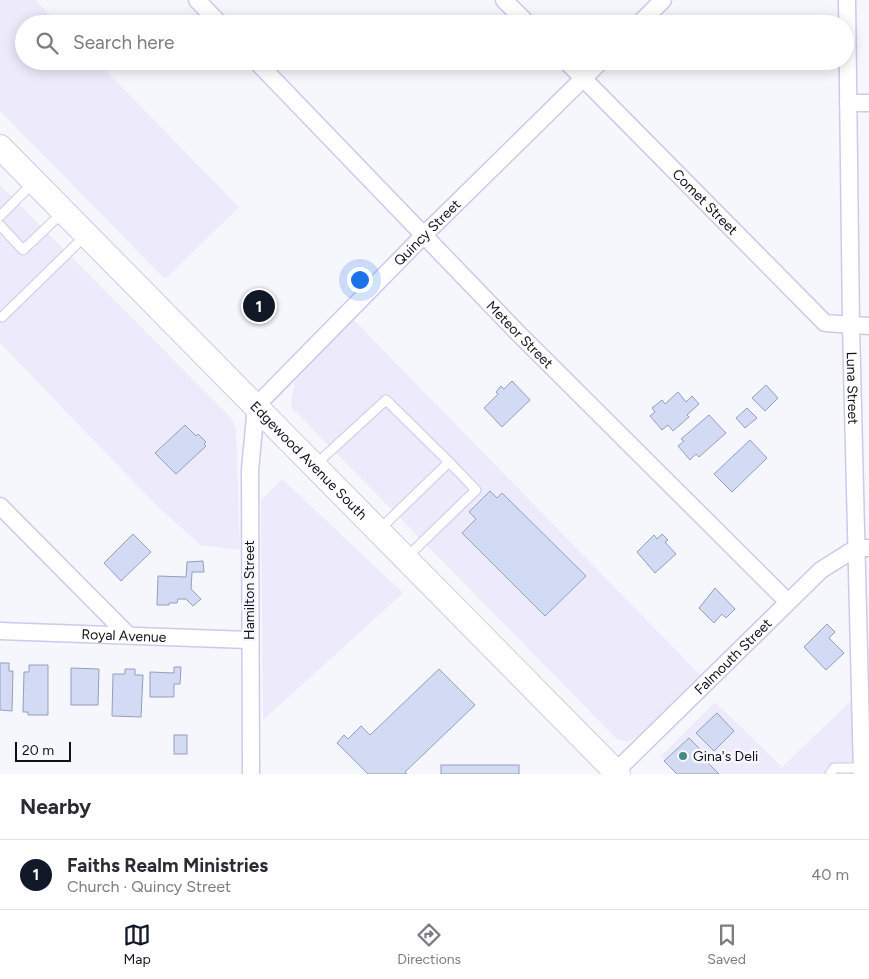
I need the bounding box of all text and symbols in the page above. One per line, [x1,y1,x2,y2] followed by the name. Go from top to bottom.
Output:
[15,15,854,70] search box
[33,29,61,57] icon: search
[73,31,175,54] text: Search here
[669,165,741,238] street label: Comet Street
[390,196,464,269] street label: Quincy Street
[347,267,373,293] your location
[243,287,275,325] pin: 1
[483,297,557,372] street label: Meteor Street
[843,351,862,425] street label: Luna Street
[247,398,371,523] street label: Edgewood Avenue South
[241,540,258,640] street label: Hamilton Street
[691,615,775,698] street label: Falmouth Street
[81,625,167,646] street label: Royal Avenue
[15,739,71,762] scale bar
[22,742,54,759] text: 20 m
[693,748,758,765] place label: Gina's Deli
[677,750,689,762] marker: Gina's Deli
[20,794,91,819] text: Nearby
[67,854,268,877] text: Faiths Realm Ministries
[33,865,39,884] text: 1
[811,865,849,884] text: 40 m
[67,877,231,896] text: Church · Quincy Street
[123,921,151,968] tab: Map
[397,921,461,968] tab: Directions
[707,921,746,968] tab: Saved

